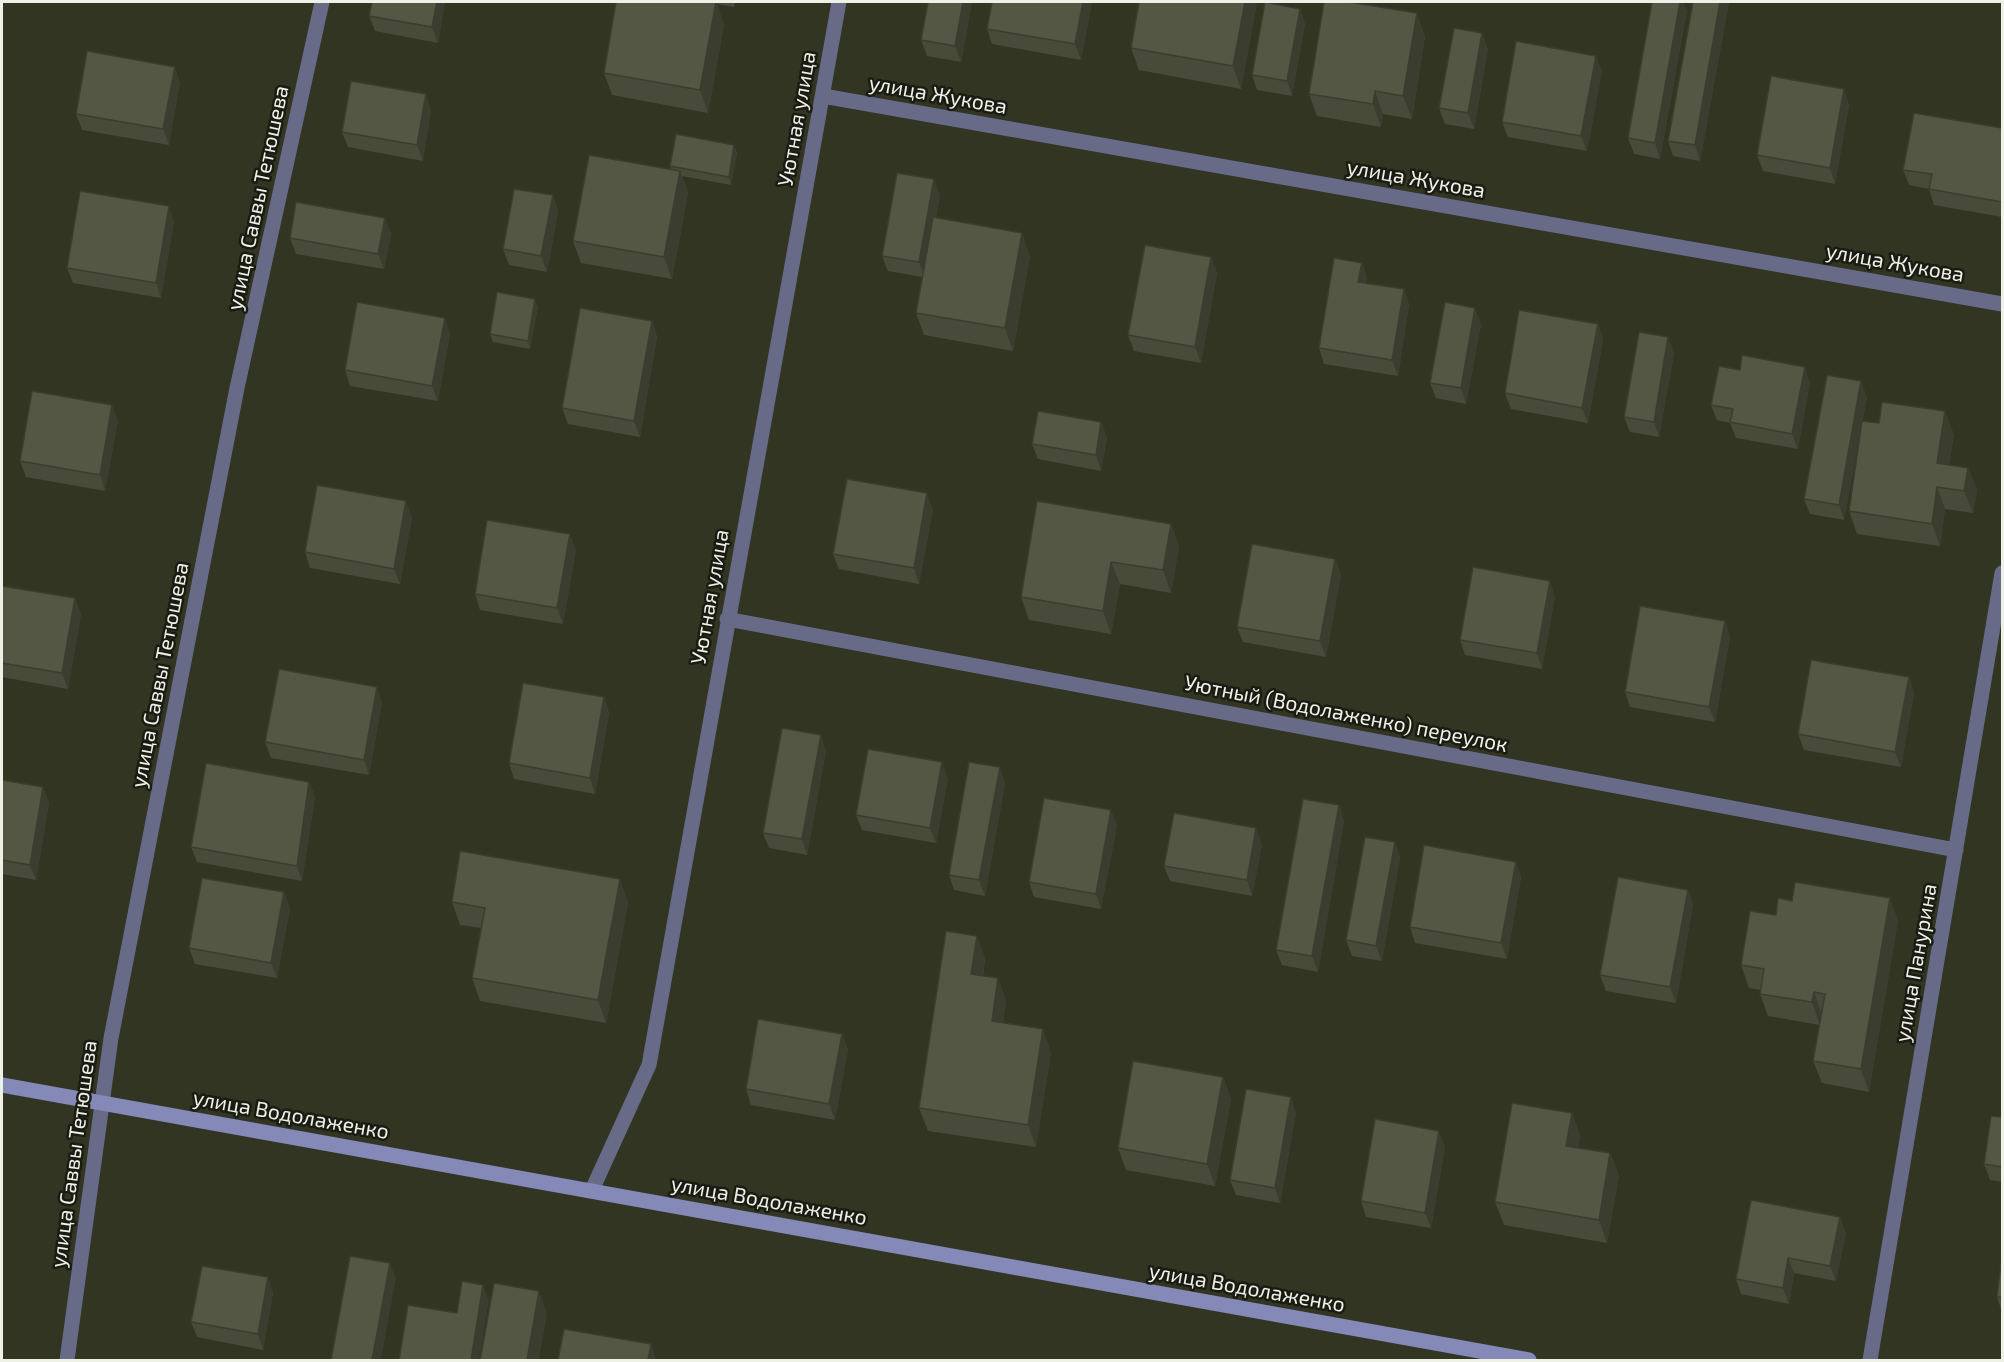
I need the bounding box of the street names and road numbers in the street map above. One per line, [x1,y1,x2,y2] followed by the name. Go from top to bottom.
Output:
[773,49,821,189] street label: Уютная улица
[867,70,1009,120] street label: улица Жукова
[222,83,294,313] street label: улица Саввы Тетюшева
[1345,154,1487,204] street label: улица Жукова
[1824,238,1966,288] street label: улица Жукова
[686,527,734,667] street label: Уютная улица
[126,560,194,790] street label: улица Саввы Тетюшева
[1182,670,1510,758] street label: Уютный (Водолаженко) переулок
[1890,882,1942,1044] street label: улица Панурина
[46,1039,102,1269] street label: улица Саввы Тетюшева
[191,1085,391,1145] street label: улица Водолаженко
[669,1171,869,1231] street label: улица Водолаженко
[1147,1258,1347,1318] street label: улица Водолаженко

